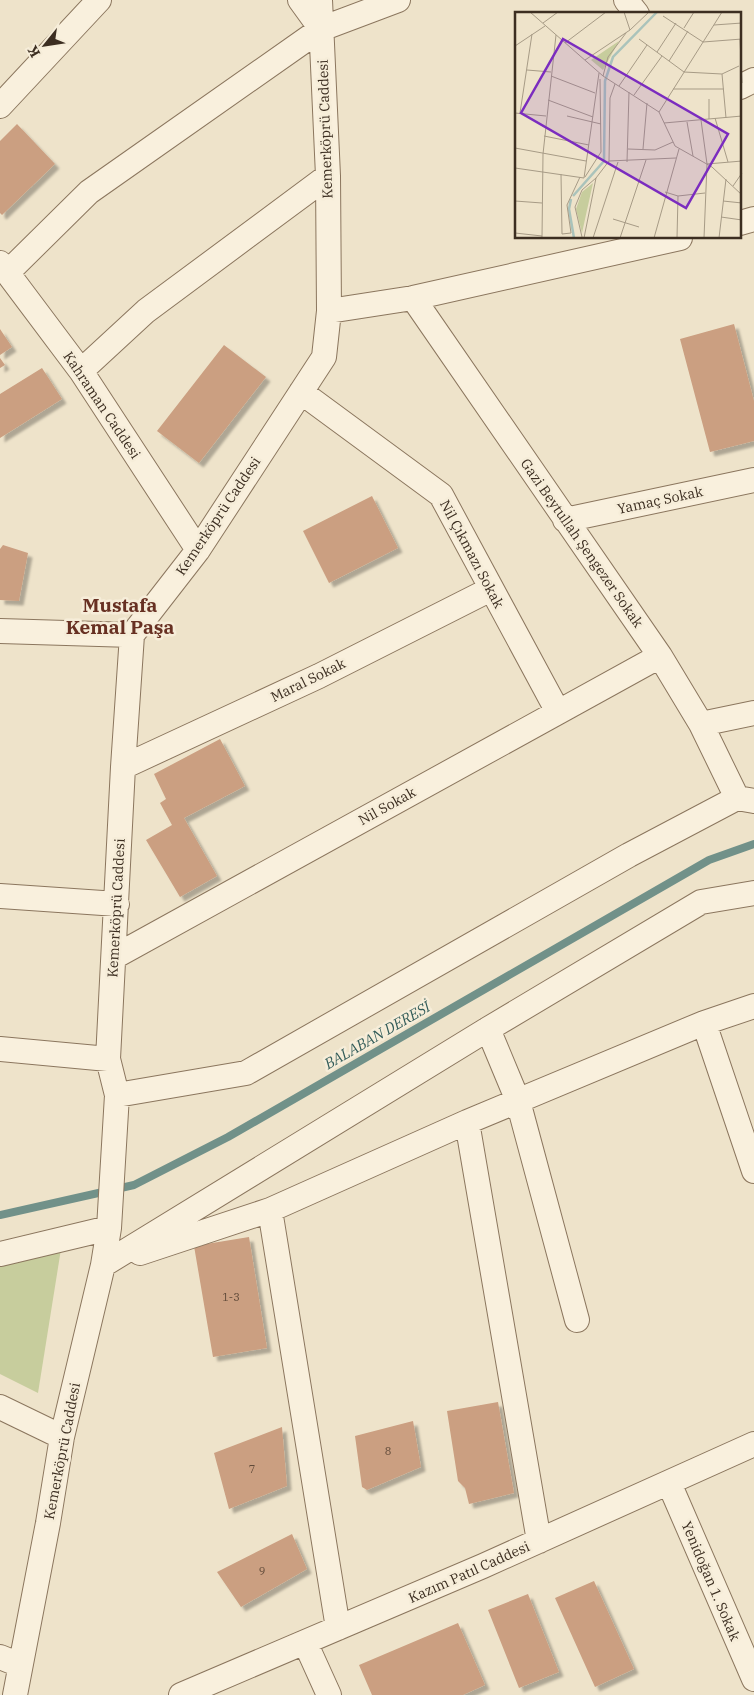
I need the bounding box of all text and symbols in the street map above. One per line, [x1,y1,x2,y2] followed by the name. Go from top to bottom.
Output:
[515,12,742,239] inset map
[20,20,70,70] north arrow
[23,42,44,61] text: K
[314,59,336,199] street label: Kemerköprü Caddesi
[59,348,145,462] street label: Kahraman Caddesi
[172,453,264,579] street label: Kemerköprü Caddesi
[517,455,648,632] street label: Gazi Beytullah Şengezer Sokak
[616,482,705,518] street label: Yamaç Sokak
[436,497,509,612] street label: Nil Çıkmazı Sokak
[66,593,174,639] district label: Mustafa Kemal Paşa
[268,654,349,706] street label: Maral Sokak
[355,782,420,829] street label: Nil Sokak
[103,838,129,978] street label: Kemerköprü Caddesi
[320,996,434,1074] water label: BALABAN DERESİ
[222,1290,240,1304] house number: 1-3
[40,1381,84,1521] street label: Kemerköprü Caddesi
[385,1444,391,1458] house number: 8
[249,1462,255,1476] house number: 7
[678,1518,745,1644] street label: Yenidoğan 1. Sokak
[406,1537,532,1607] street label: Kazım Patıl Caddesi
[259,1564,265,1578] house number: 9

